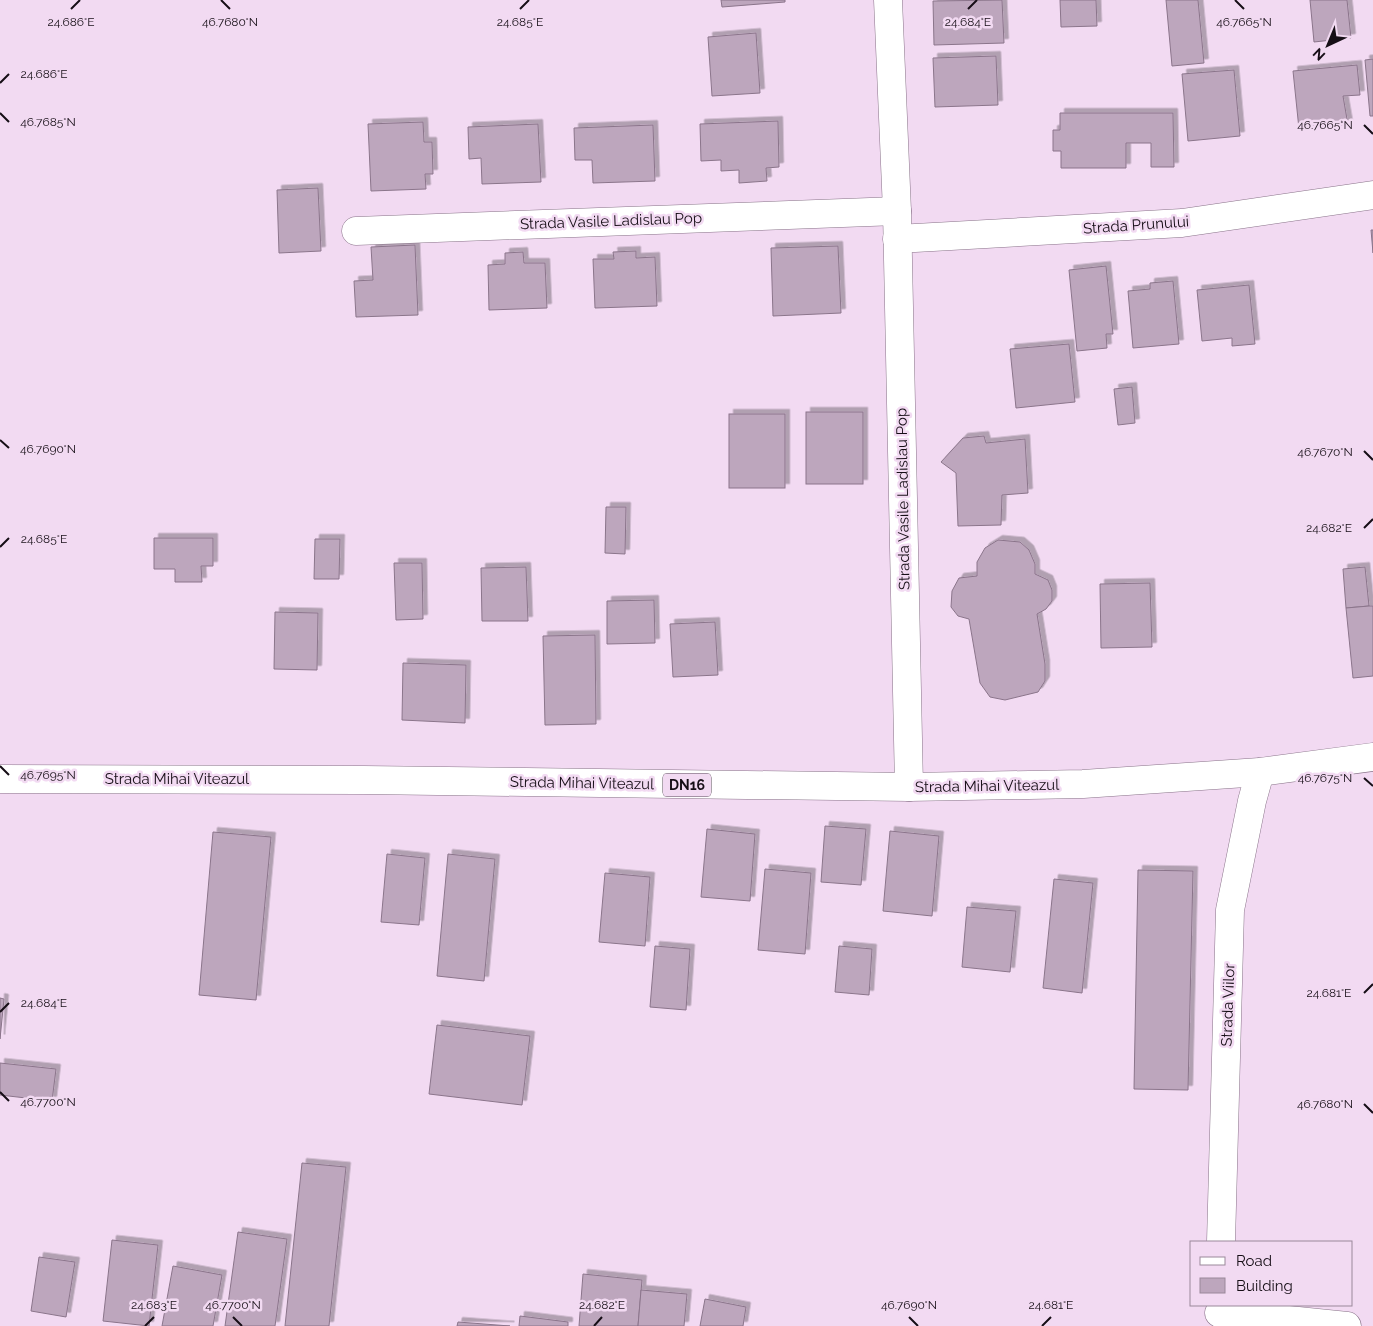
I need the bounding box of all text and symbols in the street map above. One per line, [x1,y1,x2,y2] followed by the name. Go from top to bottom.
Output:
[47,15,95,29] text: 24.686°E
[202,15,258,29] text: 46.7680°N
[497,15,543,29] text: 24.685°E
[945,15,991,29] text: 24.684°E
[1216,15,1272,29] text: 46.7665°N
[1303,20,1353,70] north arrow
[1310,45,1328,64] text: N
[20,67,68,81] text: 24.686°E
[20,115,76,129] text: 46.7685°N
[1297,118,1353,132] text: 46.7665°N
[520,209,702,233] street label: Strada Vasile Ladislau Pop
[1082,212,1190,238] street label: Strada Prunului
[892,408,914,590] street label: Strada Vasile Ladislau Pop
[20,442,76,456] text: 46.7690°N
[1297,445,1353,459] text: 46.7670°N
[1306,521,1352,535] text: 24.682°E
[21,532,67,546] text: 24.685°E
[20,768,76,782] text: 46.7695°N
[105,770,250,788] street label: Strada Mihai Viteazul
[1298,771,1352,785] text: 46.7675°N
[510,773,655,793] street label: Strada Mihai Viteazul
[663,774,711,796] road number: DN16
[915,776,1060,796] street label: Strada Mihai Viteazul
[1218,962,1238,1047] street label: Strada Viilor
[1307,986,1351,1000] text: 24.681°E
[21,996,67,1010] text: 24.684°E
[20,1095,76,1109] text: 46.7700°N
[1297,1097,1353,1111] text: 46.7680°N
[1190,1241,1353,1306] legend
[1236,1252,1272,1270] text: Road
[1236,1277,1293,1295] text: Building
[131,1298,177,1312] text: 24.683°E
[205,1298,261,1312] text: 46.7700°N
[579,1298,625,1312] text: 24.682°E
[881,1298,937,1312] text: 46.7690°N
[1029,1298,1073,1312] text: 24.681°E

